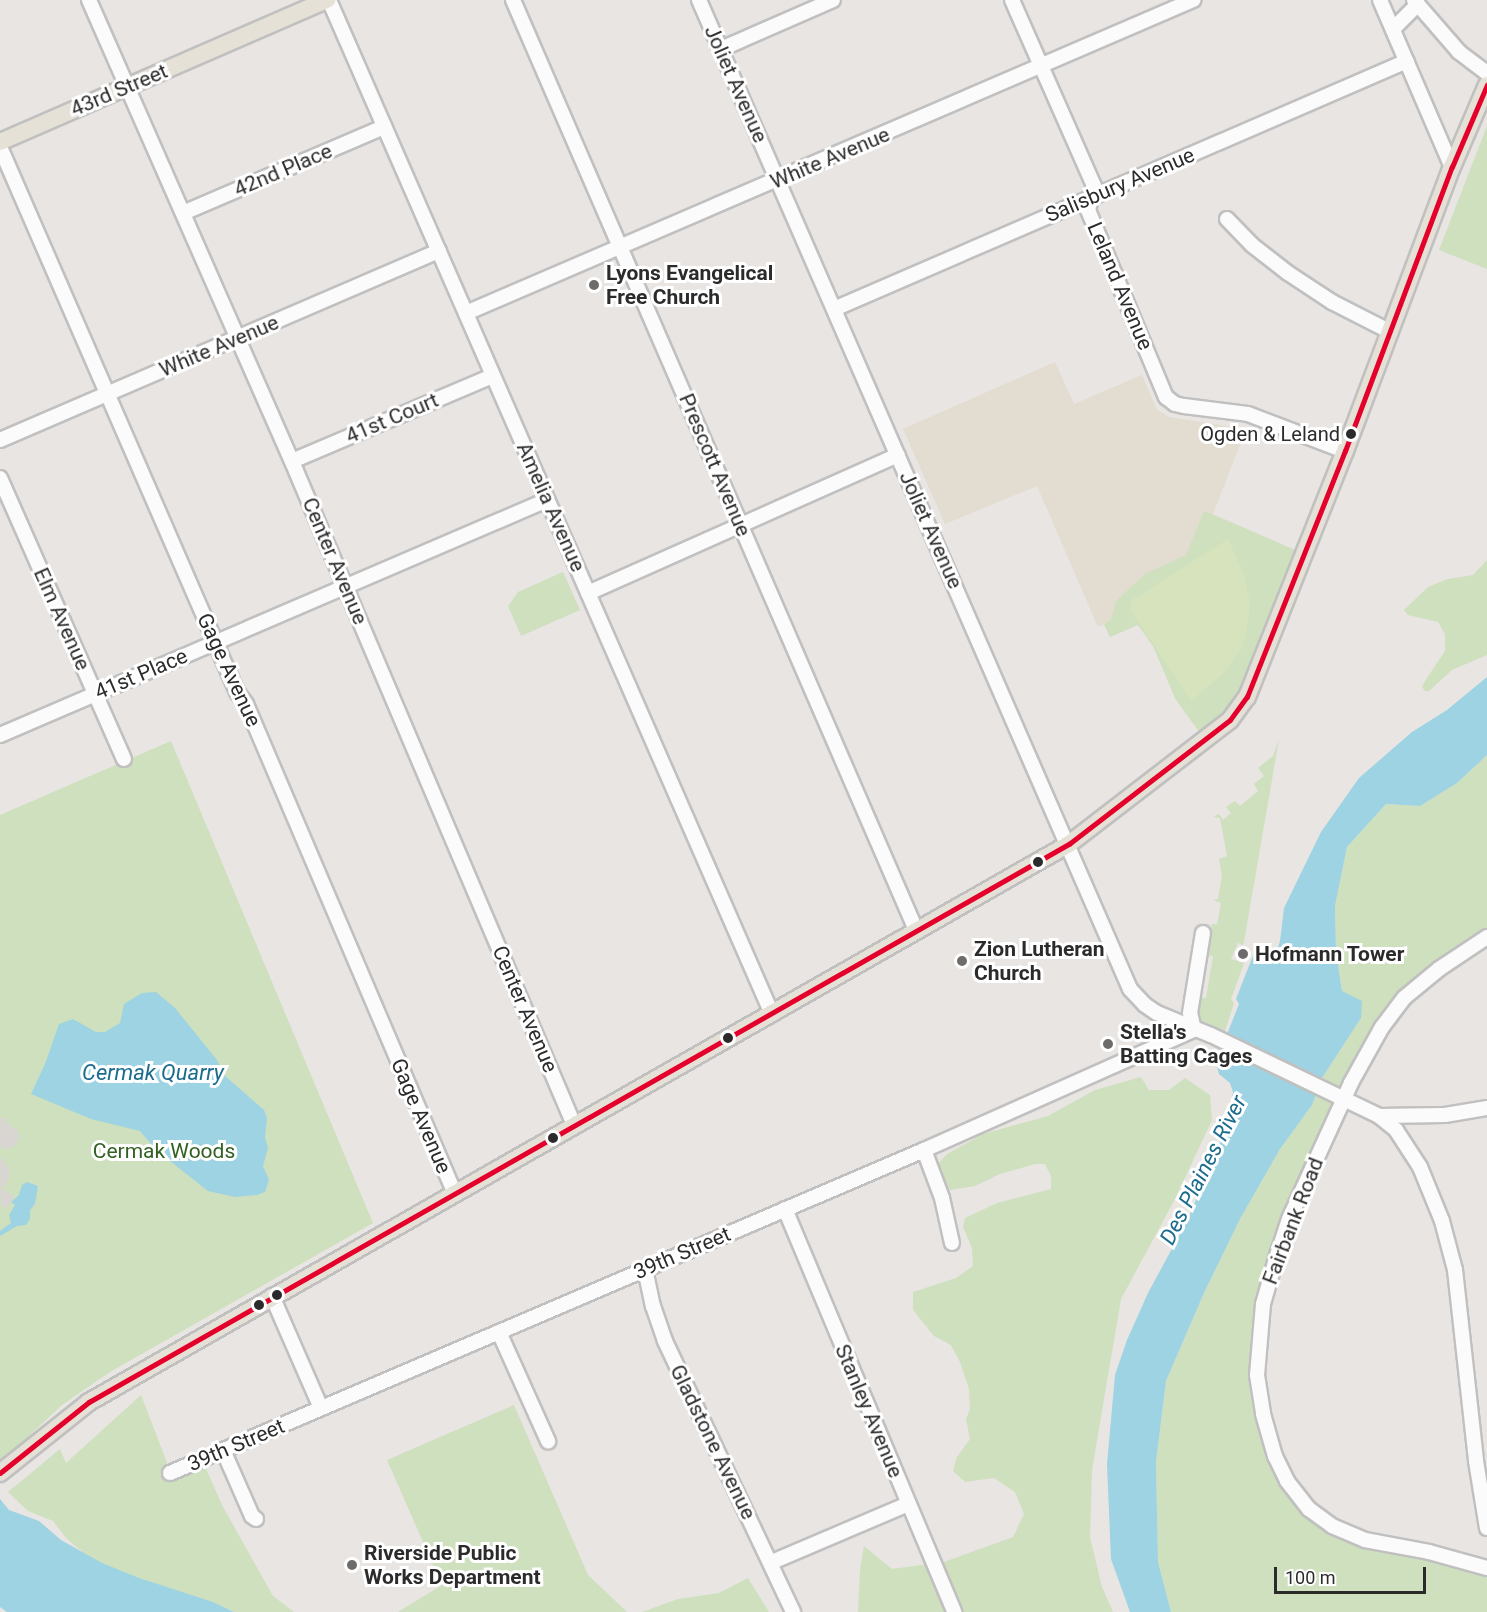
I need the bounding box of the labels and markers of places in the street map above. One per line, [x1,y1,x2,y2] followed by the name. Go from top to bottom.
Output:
[606,260,773,310] place label: Lyons Evangelical Free Church
[587,278,601,292] marker: Lyons Evangelical Free Church
[1200,422,1340,446] place label: Ogden & Leland
[1345,428,1357,440] marker: Ogden & Leland
[1032,856,1044,868] unlabelled marker
[974,936,1105,986] place label: Zion Lutheran Church
[1255,941,1405,967] place label: Hofmann Tower
[1236,947,1250,961] marker: Hofmann Tower
[955,954,969,968] marker: Zion Lutheran Church
[1120,1019,1253,1069] place label: Stella's Batting Cages
[722,1032,734,1044] unlabelled marker
[1101,1037,1115,1051] marker: Stella's Batting Cages
[547,1132,559,1144] unlabelled marker
[271,1289,283,1301] unlabelled marker
[253,1299,265,1311] unlabelled marker
[364,1540,541,1590] place label: Riverside Public Works Department
[345,1558,359,1572] marker: Riverside Public Works Department

